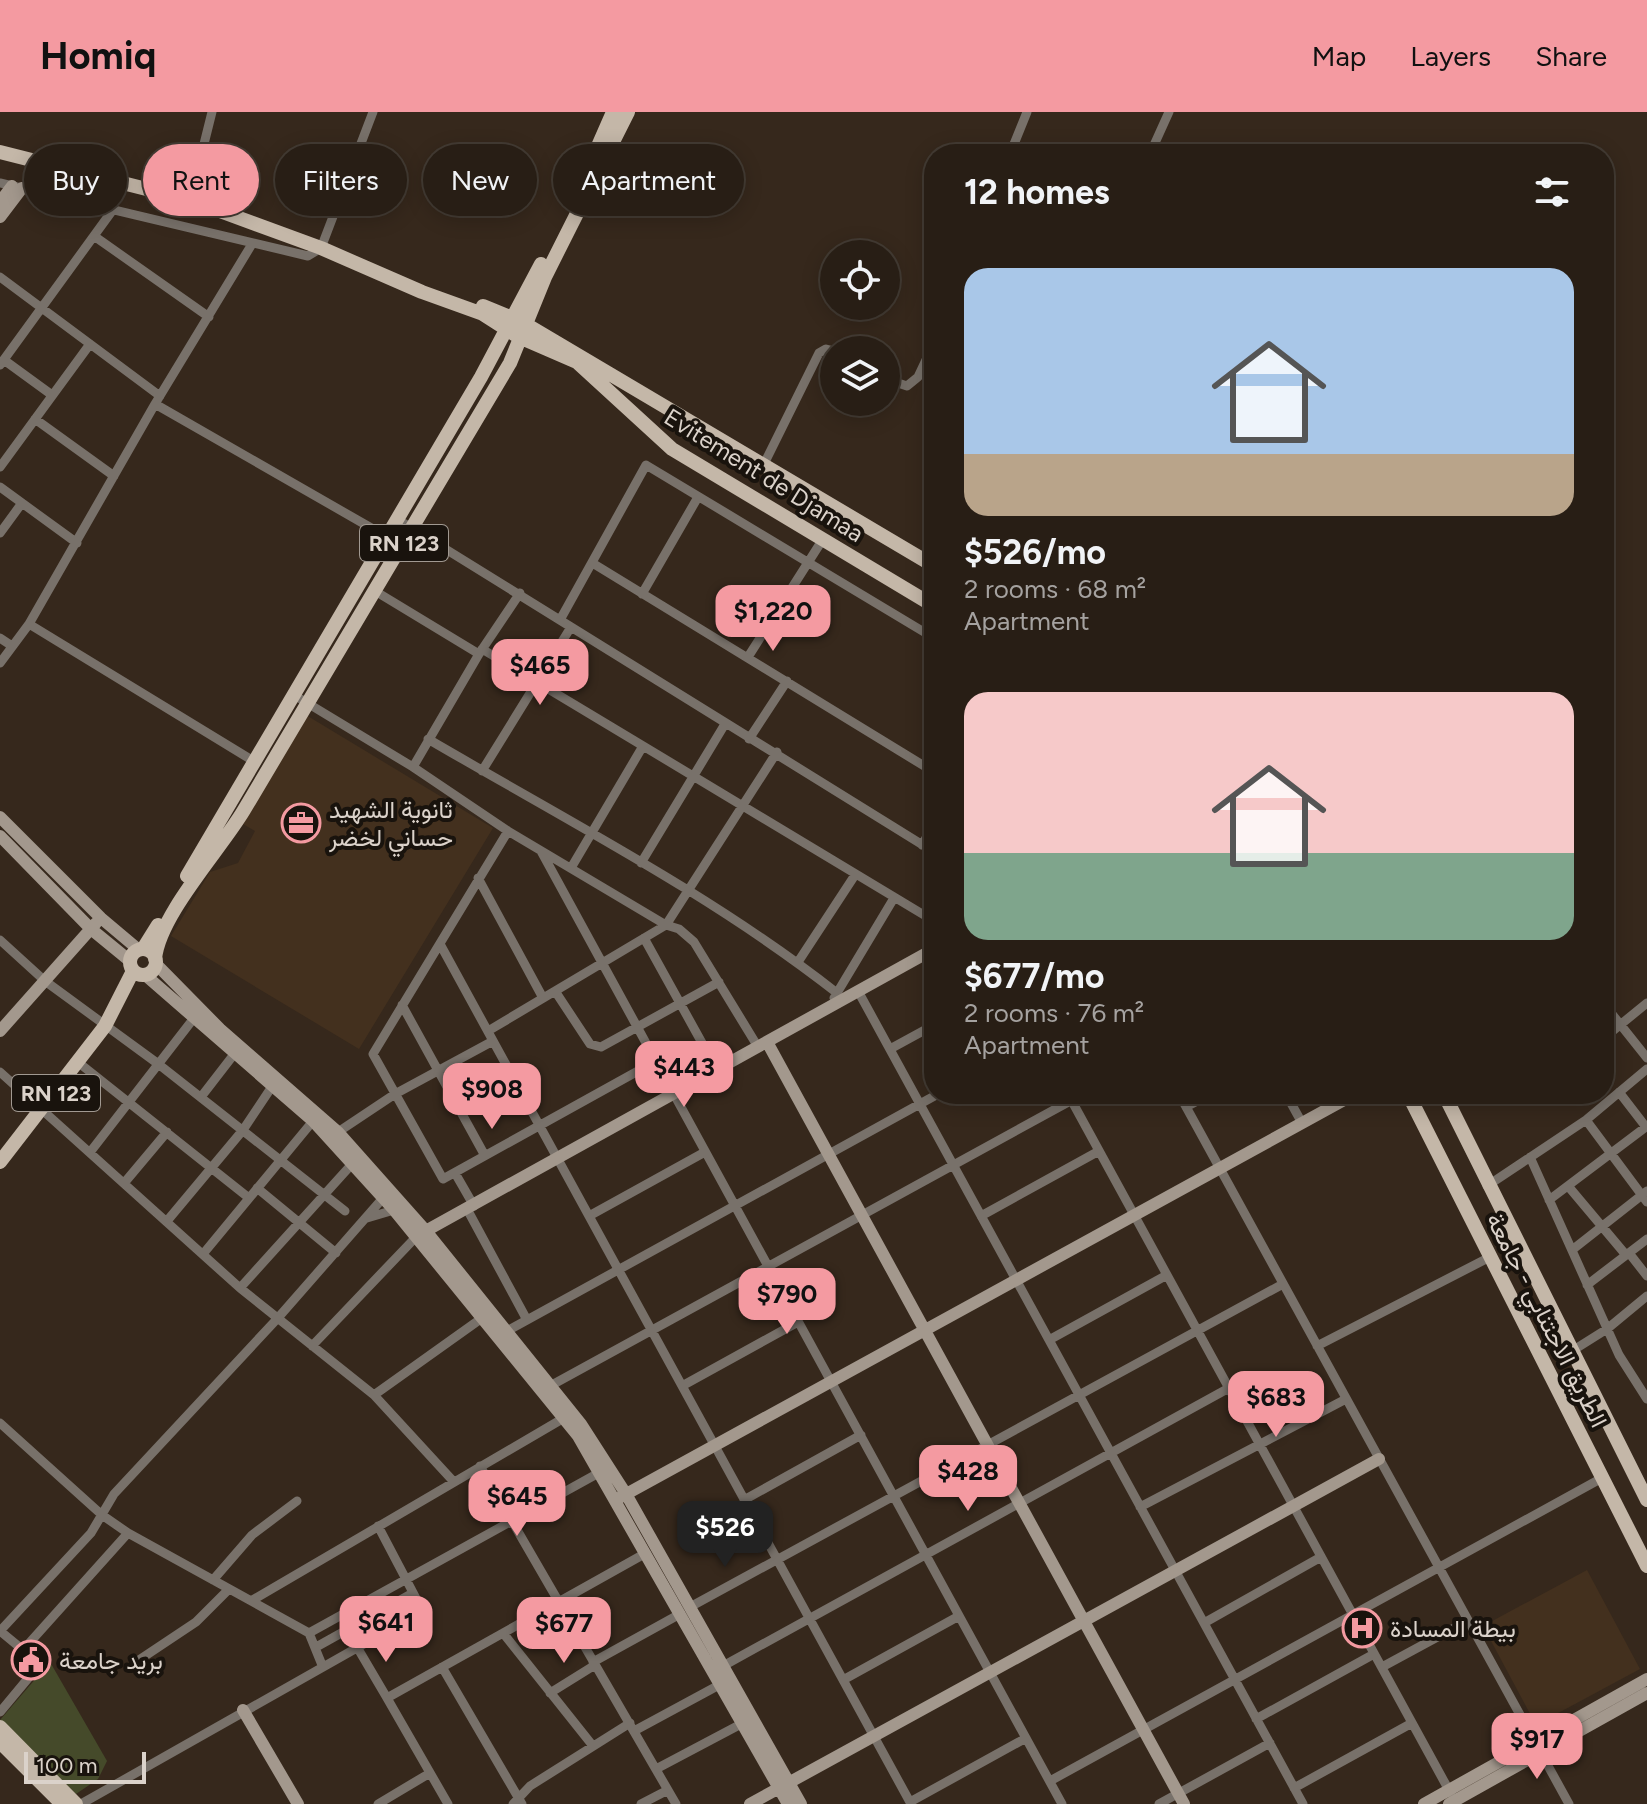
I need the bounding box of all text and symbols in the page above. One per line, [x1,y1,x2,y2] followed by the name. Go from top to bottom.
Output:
[40,33,156,79] text: Homiq
[1312,39,1366,73] text: Map
[1410,39,1491,73] text: Layers
[1535,39,1607,73] text: Share
[24,144,127,216] chip: Buy
[143,144,259,216] chip: Rent
[275,144,407,216] chip: Filters
[423,144,537,216] chip: New
[553,144,744,216] chip: Apartment
[1530,170,1574,214] icon: filters
[964,172,1110,213] text: 12 homes
[820,240,900,416] map controls
[820,240,900,320] button: locate
[1197,320,1341,464] icon: home
[820,336,900,416] button: layers
[659,402,869,548] street label: Evitement de Djamaa
[360,525,448,561] road number: RN 123
[964,532,1106,573] text: $526/mo
[964,573,1146,605] text: 2 rooms · 68 m²
[708,585,838,653] pin: $1,220
[733,595,813,627] text: $1,220
[964,605,1090,637] text: Apartment
[493,639,587,707] pin: $465
[509,649,571,681] text: $465
[1197,744,1341,888] icon: home
[328,795,453,857] place label: ثانوية الشهيد حساني لخضر
[280,802,322,844] office icon: ثانوية الشهيد حساني لخضر
[964,956,1104,997] text: $677/mo
[964,997,1144,1029] text: 2 rooms · 76 m²
[964,1029,1090,1061] text: Apartment
[637,1041,731,1109] pin: $443
[653,1051,715,1083] text: $443
[445,1063,539,1131] pin: $908
[461,1073,523,1105] text: $908
[12,1075,100,1111] road number: RN 123
[1476,1208,1614,1434] street label: الطريق الاجتنابي - جامعة
[740,1268,834,1336] pin: $790
[757,1278,817,1310] text: $790
[1229,1371,1323,1439] pin: $683
[1246,1381,1306,1413] text: $683
[921,1445,1015,1513] pin: $428
[937,1455,999,1487] text: $428
[470,1470,564,1538] pin: $645
[486,1480,548,1512] text: $645
[678,1501,772,1569] pin: $526
[695,1511,755,1543] text: $526
[339,1596,433,1664] pin: $641
[517,1597,611,1665] pin: $677
[358,1606,414,1638] text: $641
[535,1607,593,1639] text: $677
[1341,1607,1383,1649] hospital icon: بيطة المسادة
[1390,1614,1516,1643] place label: بيطة المسادة
[10,1639,52,1681] public building icon: بريد جامعة
[59,1646,163,1676] place label: بريد جامعة
[1490,1713,1584,1781] pin: $917
[1510,1723,1564,1755] text: $917
[24,1748,146,1784] scale bar
[36,1752,97,1779] text: 100 m

